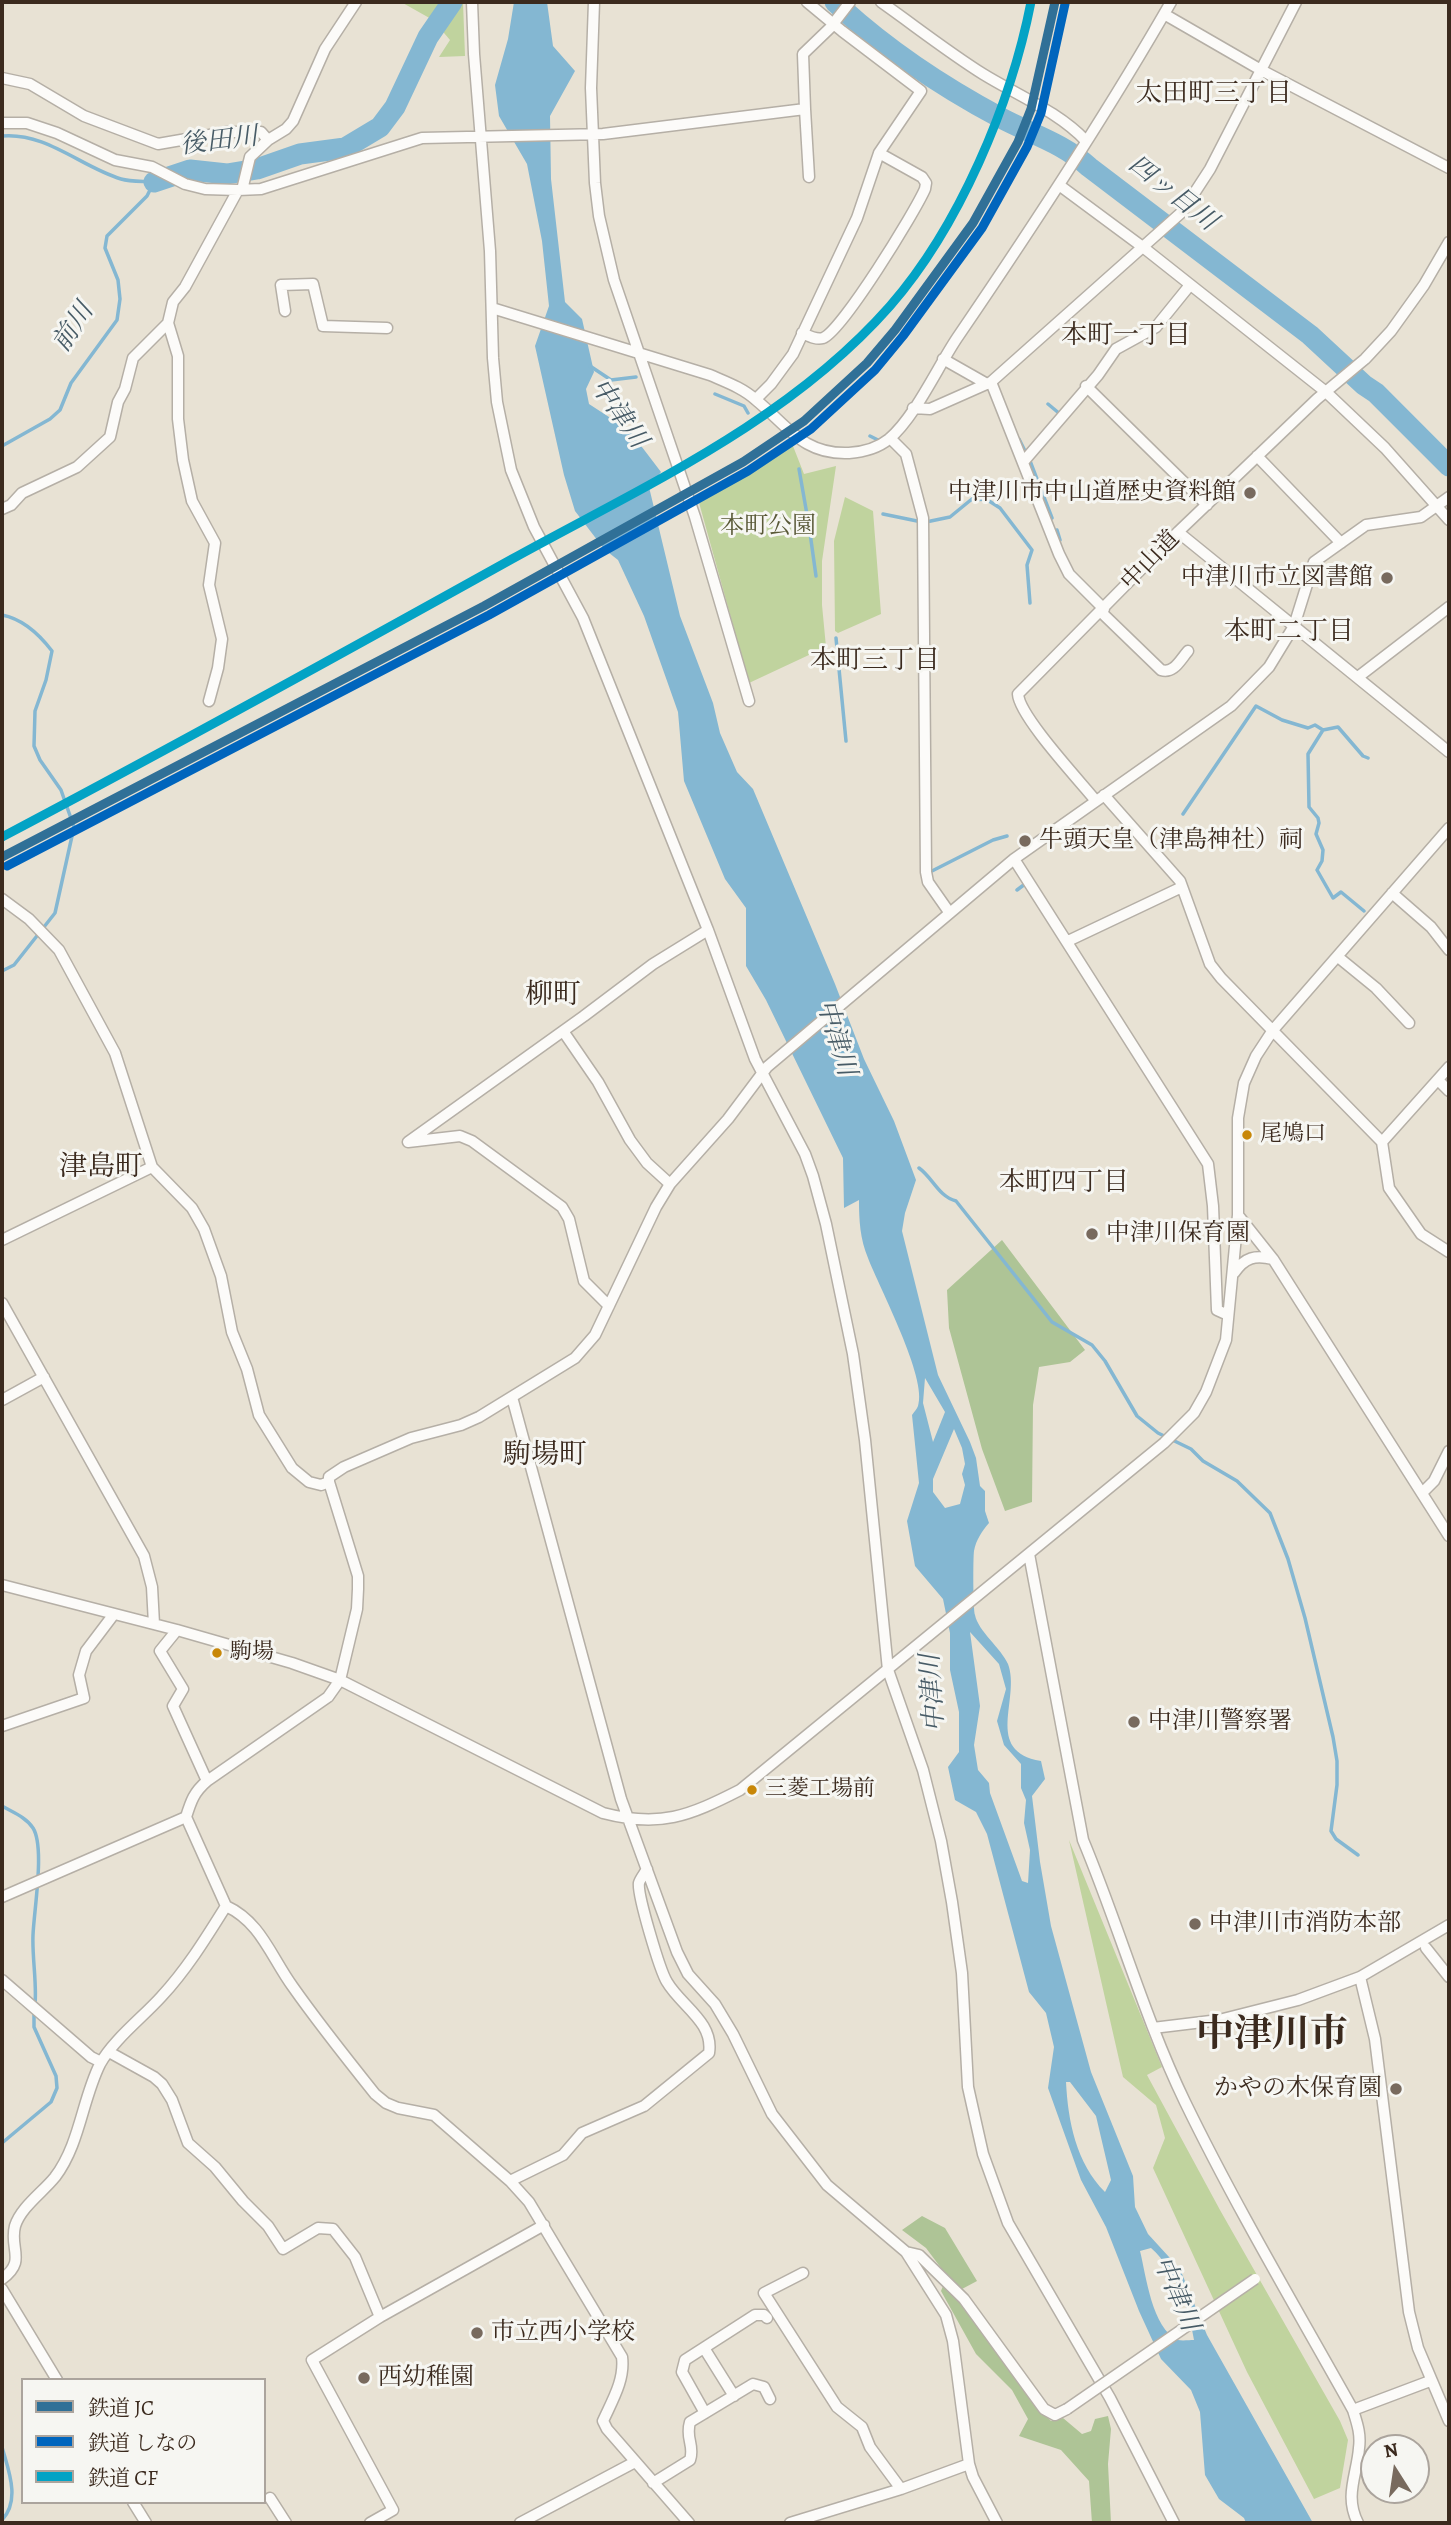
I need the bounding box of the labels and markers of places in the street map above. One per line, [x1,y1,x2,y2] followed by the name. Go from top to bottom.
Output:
[948,479,1236,507] place label: 中津川市中山道歴史資料館
[1242,485,1258,501] marker: 中津川市中山道歴史資料館
[1181,564,1373,592] place label: 中津川市立図書館
[1379,570,1395,586] marker: 中津川市立図書館
[1039,827,1303,855] place label: 牛頭天皇（津島神社）祠
[1017,833,1033,849] marker: 牛頭天皇（津島神社）祠
[1260,1122,1326,1148] place label: 尾鳩口
[1240,1128,1254,1142] marker: 尾鳩口
[1106,1220,1250,1248] place label: 中津川保育園
[1084,1226,1100,1242] marker: 中津川保育園
[230,1640,274,1666] place label: 駒場
[210,1646,224,1660] marker: 駒場
[1148,1708,1292,1736] place label: 中津川警察署
[1126,1714,1142,1730] marker: 中津川警察署
[765,1777,875,1803] place label: 三菱工場前
[745,1783,759,1797] marker: 三菱工場前
[1209,1910,1401,1938] place label: 中津川市消防本部
[1187,1916,1203,1932] marker: 中津川市消防本部
[1214,2075,1382,2103] place label: かやの木保育園
[1388,2081,1404,2097] marker: かやの木保育園
[491,2319,635,2347] place label: 市立西小学校
[469,2325,485,2341] marker: 市立西小学校
[378,2364,474,2392] place label: 西幼稚園
[356,2370,372,2386] marker: 西幼稚園

